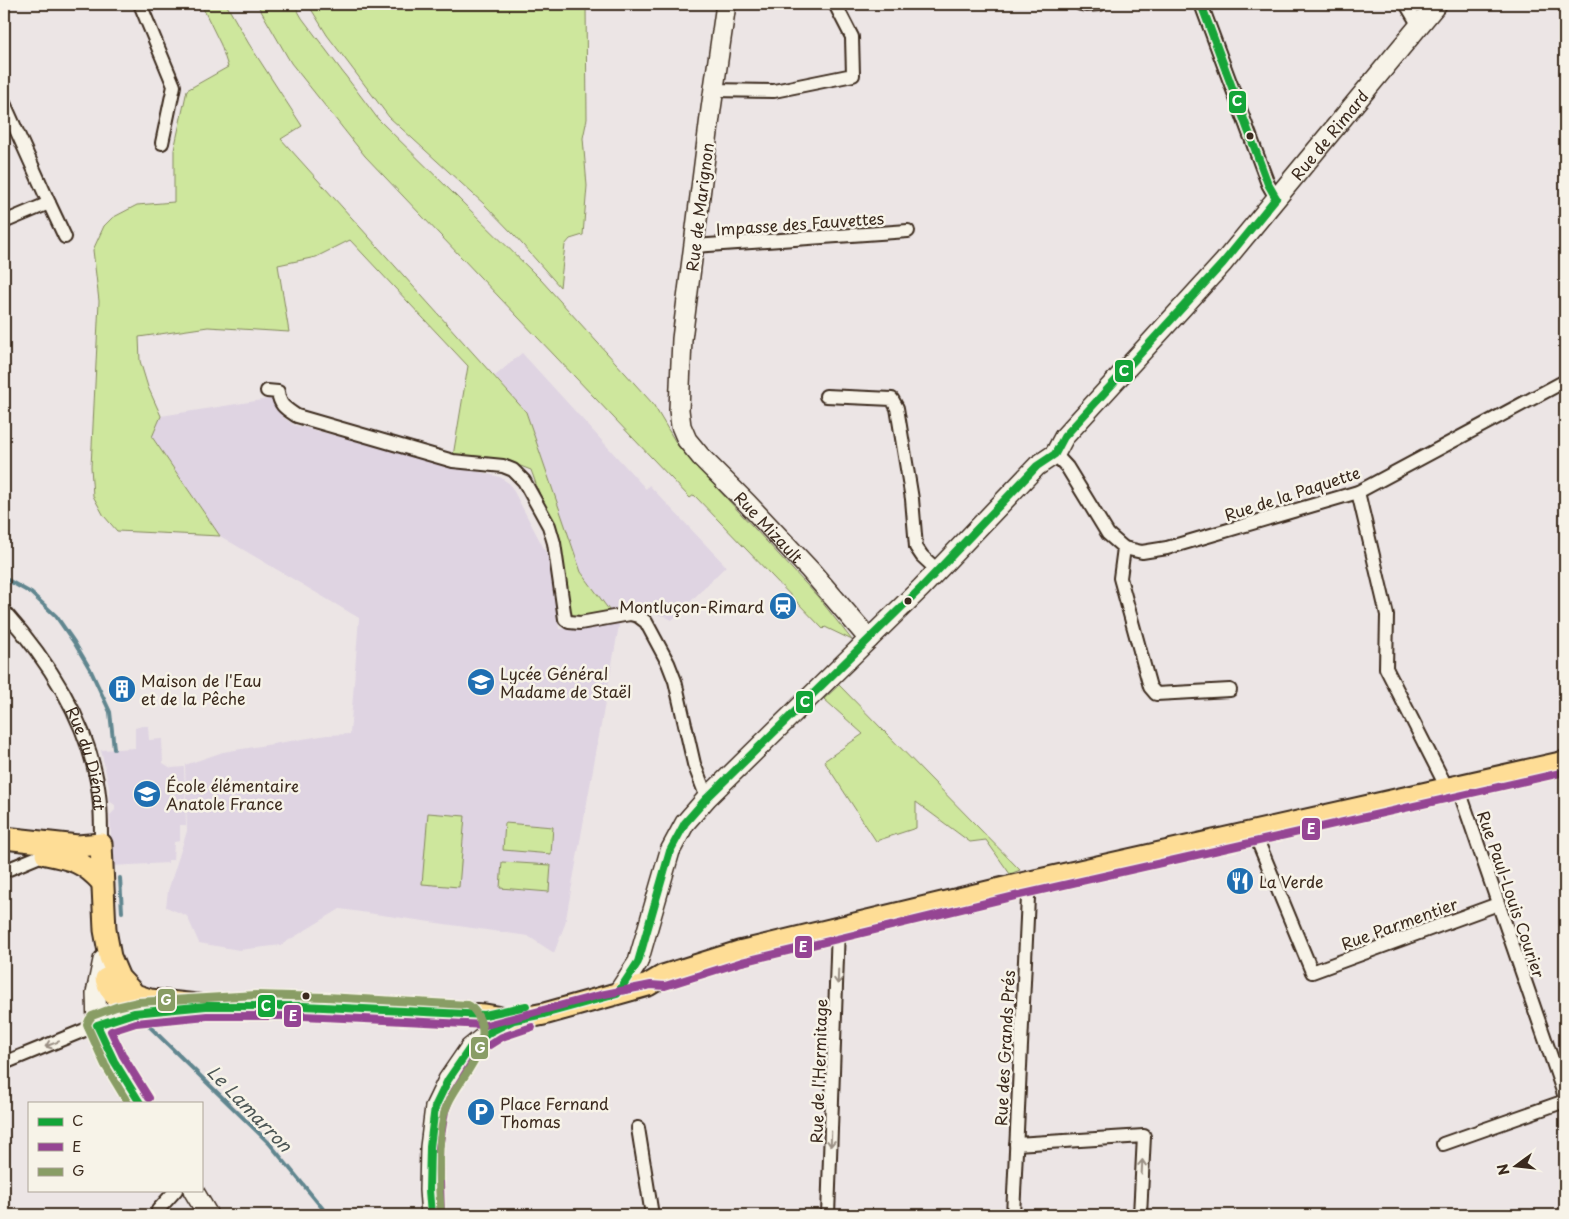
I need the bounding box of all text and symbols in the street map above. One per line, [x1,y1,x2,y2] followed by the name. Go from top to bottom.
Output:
[1285,85,1373,185] street label: Rue de Rimard
[1228,90,1247,114] line badge: C
[1232,90,1242,111] text: C
[1245,131,1255,141] unlabelled marker
[679,141,719,273] street label: Rue de Marignon
[715,205,885,241] street label: Impasse des Fauvettes
[1114,359,1134,383] line badge: C
[1119,360,1129,381] text: C
[1221,460,1363,526] street label: Rue de la Paquette
[730,486,809,568] street label: Rue Mizault
[768,591,798,621] station icon: Montluçon-Rimard
[619,594,764,618] place label: Montluçon-Rimard
[903,596,913,606] unlabelled marker
[500,661,631,703] place label: Lycée Général Madame de Staël
[466,667,496,697] school or university icon: Lycée Général Madame de Staël
[141,668,262,710] place label: Maison de l'Eau et de la Pêche
[107,674,137,704] building icon: Maison de l'Eau et de la Pêche
[795,690,814,714] line badge: C
[800,691,810,712] text: C
[61,702,112,812] street label: Rue du Diénat
[166,773,299,815] place label: École élémentaire Anatole France
[132,779,162,809] school or university icon: École élémentaire Anatole France
[1472,807,1552,981] street label: Rue Paul-Louis Courier
[1301,817,1321,841] line badge: E
[1307,818,1316,839] text: E
[1225,866,1255,896] restaurant icon: La Verde
[1259,869,1324,893] place label: La Verde
[1337,891,1461,955] street label: Rue Parmentier
[794,935,813,959] line badge: E
[799,936,808,957] text: E
[833,969,842,985] one-way arrow
[988,970,1020,1126] street label: Rue des Grands Prés
[157,988,176,1012] line badge: G
[160,989,172,1010] text: G
[301,991,311,1001] unlabelled marker
[257,994,276,1018] line badge: C
[261,995,271,1016] text: C
[803,998,833,1144] street label: Rue de l'Hermitage
[283,1004,302,1028] line badge: E
[289,1005,298,1026] text: E
[470,1036,489,1060] line badge: G
[474,1037,486,1058] text: G
[45,1040,60,1049] one-way arrow
[201,1058,299,1158] water label: Le Lamarron
[500,1091,609,1133] place label: Place Fernand Thomas
[466,1097,496,1127] parking icon: Place Fernand Thomas
[28,1102,202,1192] legend
[72,1108,84,1131] text: C
[827,1131,836,1147] one-way arrow
[72,1134,81,1157] text: E
[1492,1142,1542,1192] north arrow
[72,1158,85,1181] text: G
[1138,1159,1147,1175] one-way arrow
[1491,1161,1515,1178] text: N

